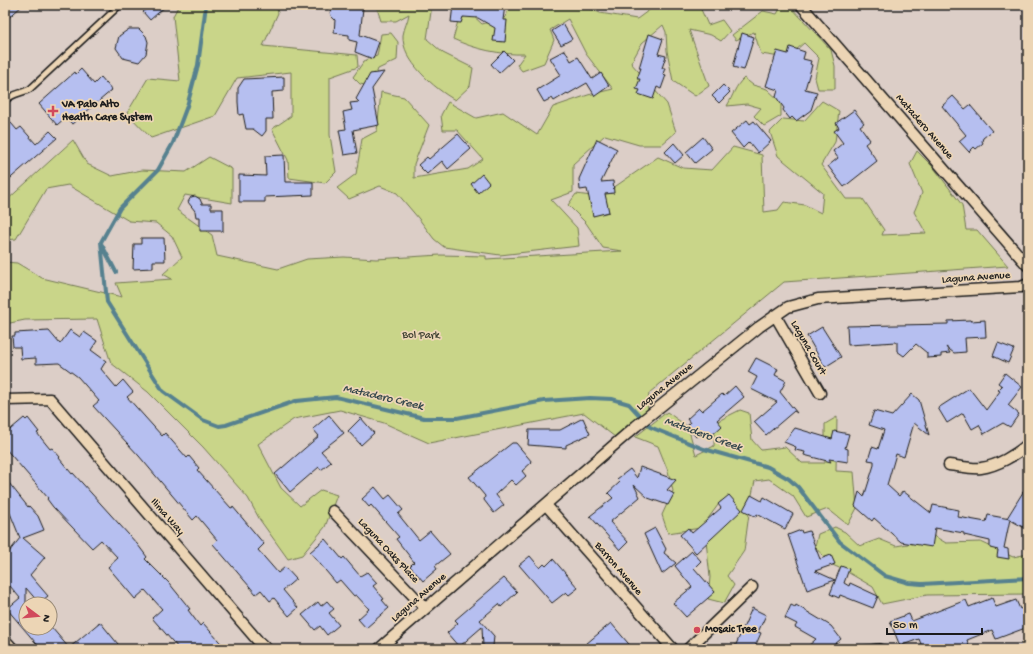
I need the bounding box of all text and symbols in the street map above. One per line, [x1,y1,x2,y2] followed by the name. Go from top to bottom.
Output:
[893,92,956,162] street label: Matadero Avenue
[61,98,152,124] place label: VA Palo Alto Health Care System
[47,105,59,117] marker: VA Palo Alto Health Care System
[941,270,1011,286] street label: Laguna Avenue
[788,319,829,379] street label: Laguna Court
[401,330,441,342] park label: Bol Park
[635,361,696,413] street label: Laguna Avenue
[342,382,426,414] water label: Matadero Creek
[662,414,745,456] water label: Matadero Creek
[148,496,187,538] street label: Ilima Way
[355,516,421,586] street label: Laguna Oaks Place
[591,539,644,598] street label: Barron Avenue
[389,571,449,625] street label: Laguna Avenue
[18,596,58,636] north arrow
[887,610,982,636] scale bar
[39,613,52,623] text: N
[893,619,918,633] text: 50 m
[705,624,758,636] place label: Mosaic Tree
[692,625,702,635] marker: Mosaic Tree

